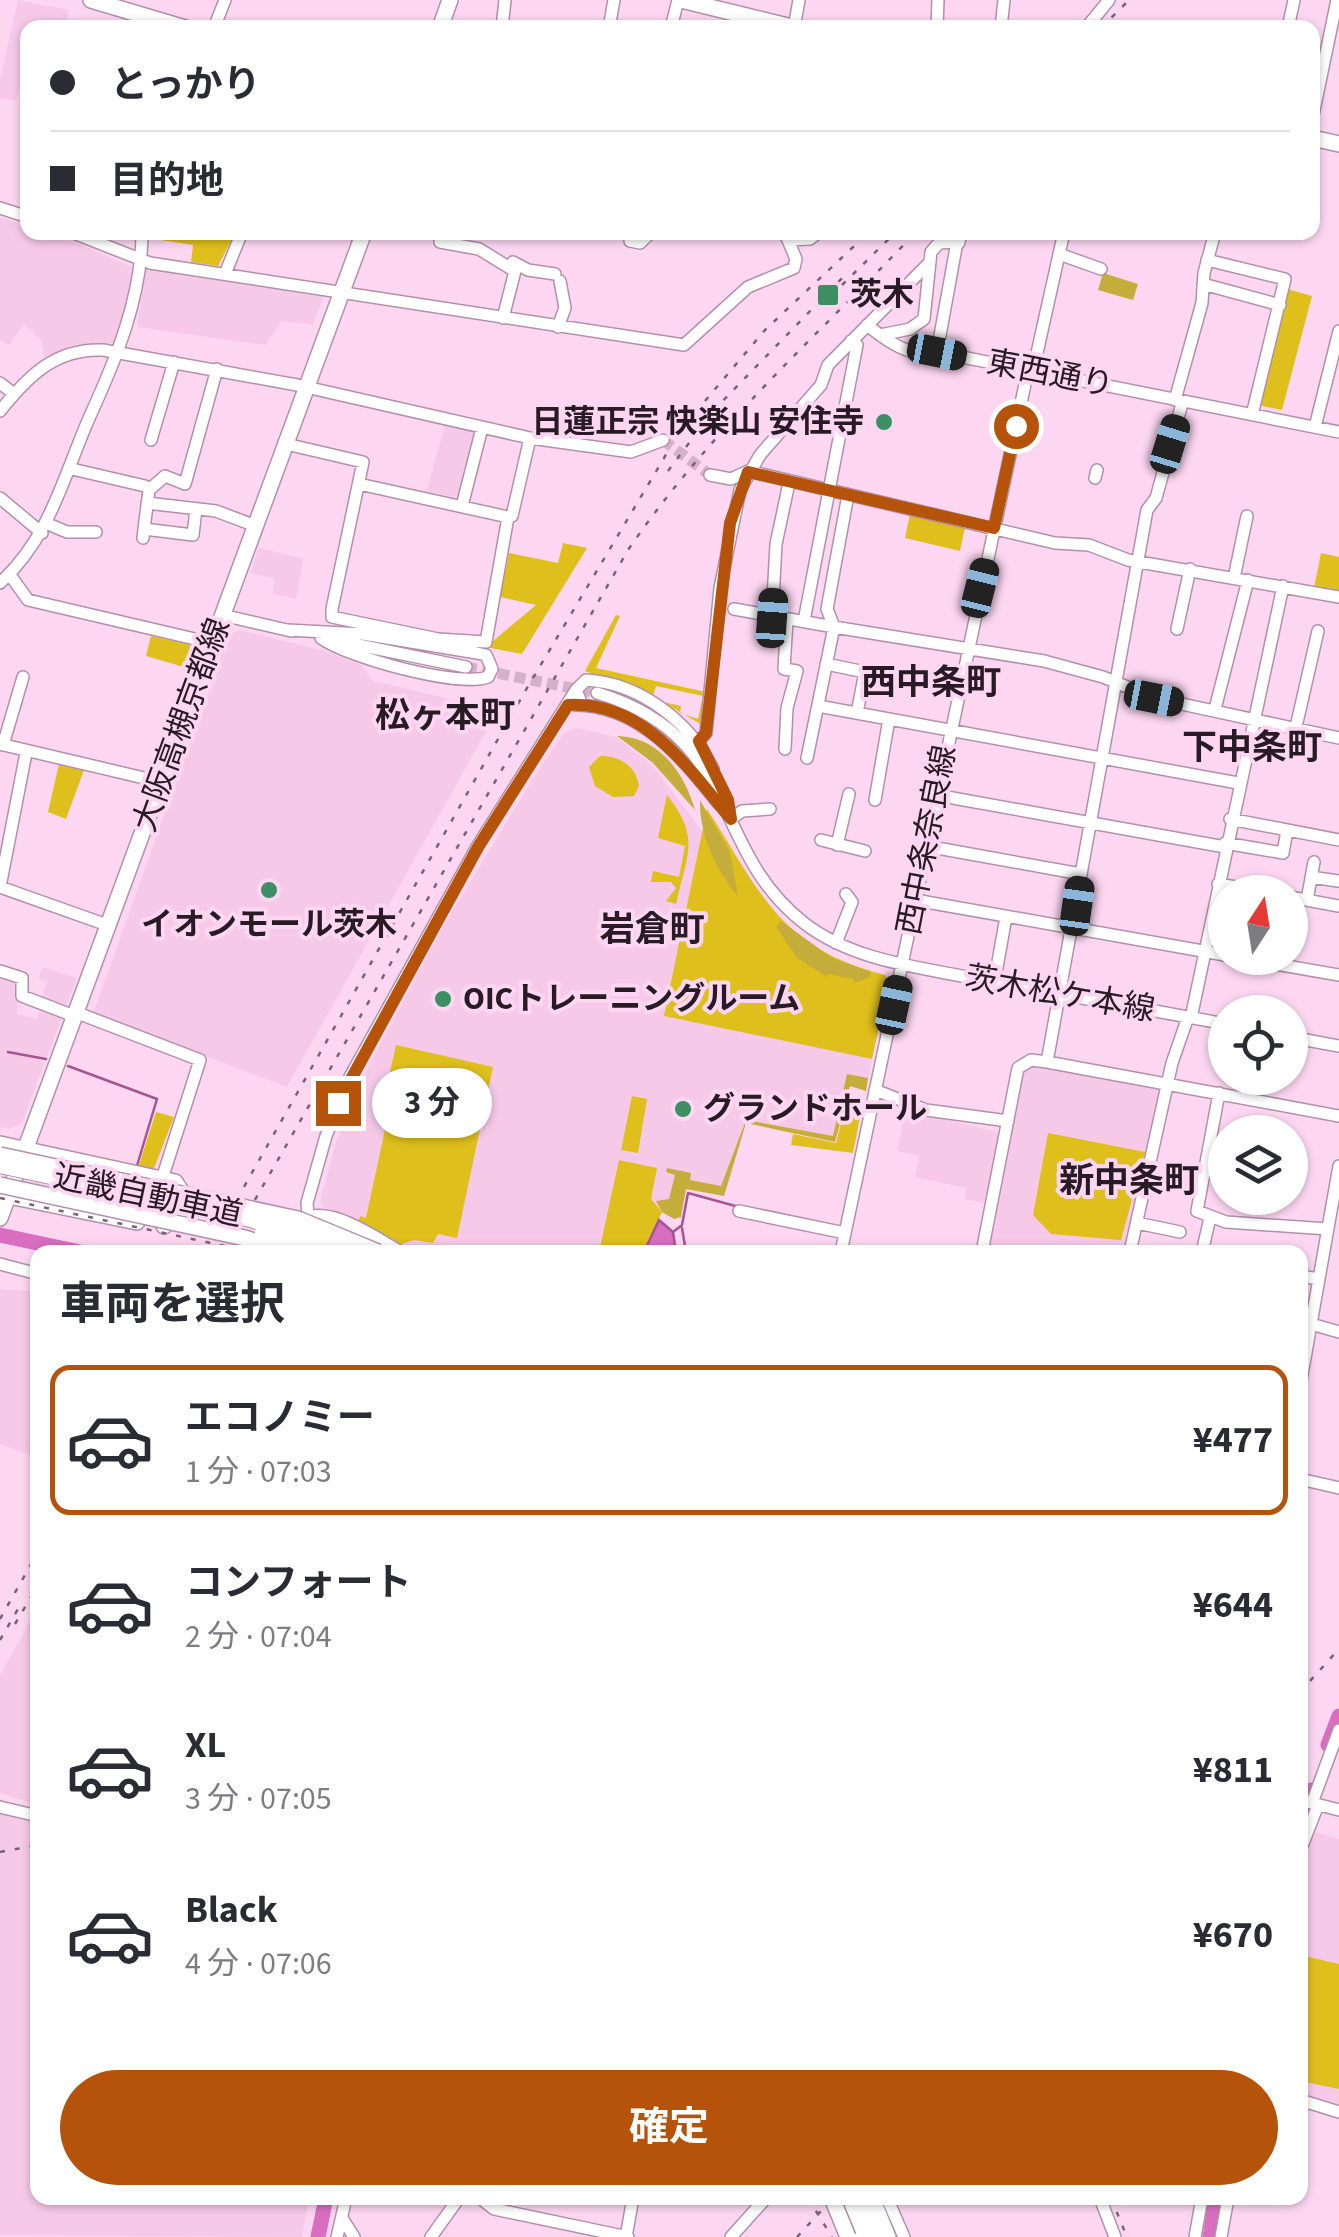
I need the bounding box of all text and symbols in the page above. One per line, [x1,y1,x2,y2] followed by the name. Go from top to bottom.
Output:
[110,58,261,112] text: とっかり
[110,154,224,208] text: 目的地
[850,272,914,318] place label: 茨木
[815,282,841,308] marker: 茨木
[905,332,969,372] car
[983,339,1117,409] street label: 東西通り
[531,399,864,445] place label: 日蓮正宗 快楽山 安住寺
[994,404,1039,449] route start
[873,411,895,433] marker: 日蓮正宗 快楽山 安住寺
[1147,411,1193,477] car
[958,555,1002,621] car
[755,587,789,649] car
[122,612,242,838] street label: 大阪高槻京都線
[861,658,1001,708] district label: 西中条町
[1122,678,1186,718] car
[375,691,515,741] district label: 松ヶ本町
[1182,723,1322,773] district label: 下中条町
[886,741,968,939] street label: 西中条奈良線
[1058,874,1096,938] car
[1208,875,1308,975] north arrow
[1208,875,1308,1215] map controls
[258,879,280,901] marker: イオンモール茨木
[141,902,397,948] place label: イオンモール茨木
[599,905,705,955] district label: 岩倉町
[961,955,1159,1033] street label: 茨木松ケ本線
[873,973,915,1037] car
[463,976,800,1022] place label: OICトレーニングルーム
[432,988,454,1010] marker: OICトレーニングルーム
[1208,995,1308,1095] button: locate
[373,1068,493,1138] callout: 3 分
[404,1080,460,1126] text: 3 分
[316,1081,361,1126] route end
[703,1086,927,1132] place label: グランドホール
[672,1098,694,1120] marker: グランドホール
[1208,1115,1308,1215] button: layers
[49,1154,247,1238] street label: 近畿自動車道
[1059,1156,1199,1206] district label: 新中条町
[60,1273,285,1337] text: 車両を選択
[185,1391,375,1445] text: エコノミー
[65,1395,155,1485] icon: car
[1193,1413,1273,1467] text: ¥477
[185,1449,332,1495] text: 1 分 · 07:03
[185,1556,412,1610] text: コンフォート
[65,1560,155,1650] icon: car
[1193,1578,1273,1632] text: ¥644
[185,1614,332,1660] text: 2 分 · 07:04
[185,1718,226,1772] text: XL
[65,1725,155,1815] icon: car
[1193,1743,1273,1797] text: ¥811
[185,1776,332,1822] text: 3 分 · 07:05
[185,1883,278,1937] text: Black
[65,1890,155,1980] icon: car
[1193,1908,1273,1962] text: ¥670
[185,1941,332,1987] text: 4 分 · 07:06
[60,2070,1278,2185] button: 確定

